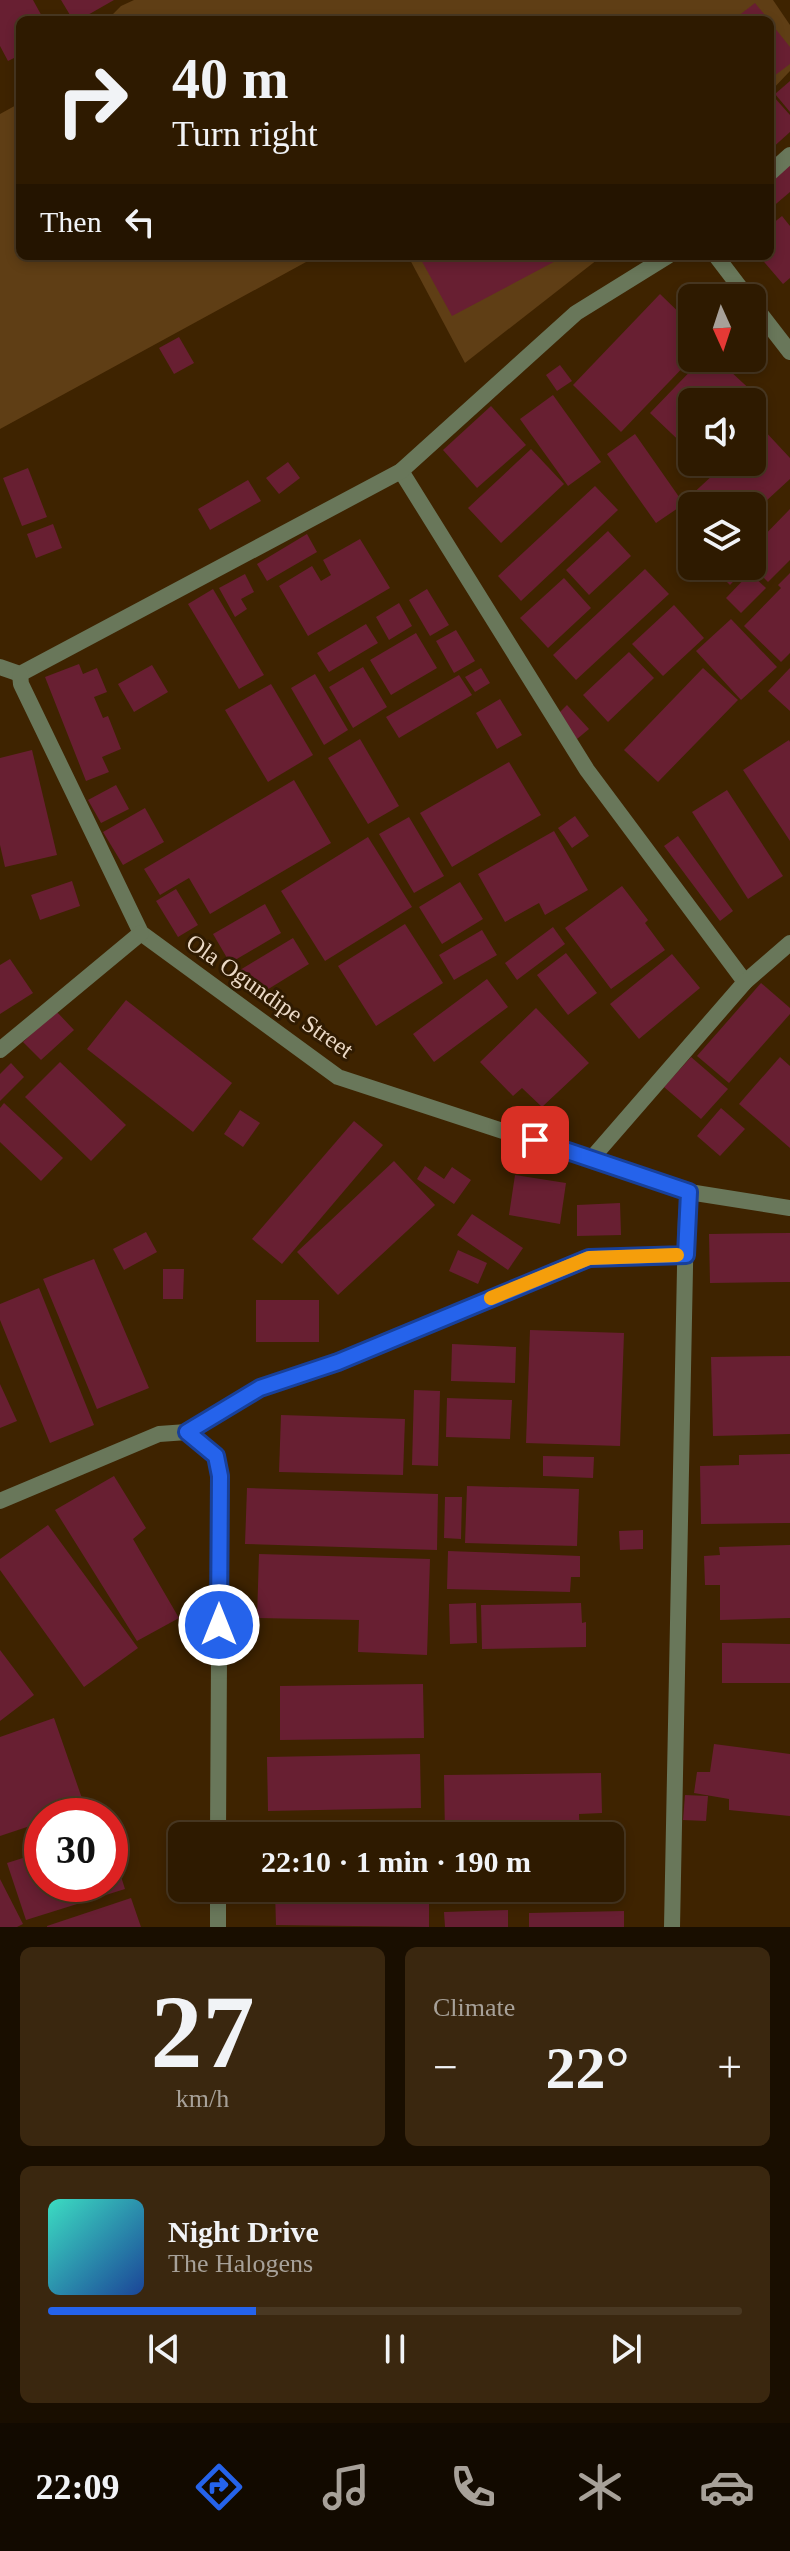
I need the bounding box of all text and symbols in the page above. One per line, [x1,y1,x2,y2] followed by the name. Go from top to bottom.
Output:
[40,48,144,152] icon: right
[172,48,289,110] text: 40 m
[172,114,318,154] text: Turn right
[118,200,162,244] icon: left
[40,205,102,238] text: Then
[678,284,766,372] north arrow
[678,284,766,580] map controls
[678,388,766,476] button: sound
[678,492,766,580] button: layers
[182,929,359,1063] street label: Ola Ogundipe Street
[501,1106,569,1174] pin
[513,1118,557,1162] icon: arrive
[177,1583,261,1667] position arrow
[24,1798,128,1902] speed limit sign: 30
[261,1845,531,1878] text: 22:10 · 1 min · 190 m
[151,1974,255,2089] text: 27
[433,1993,515,2022] text: Climate
[546,2035,630,2101] text: 22°
[433,2043,458,2092] text: −
[717,2043,742,2092] text: +
[176,2084,229,2113] text: km/h
[168,2215,319,2248] text: Night Drive
[168,2249,313,2278] text: The Halogens
[142,2327,186,2371] icon: previous
[373,2327,417,2371] icon: pause
[604,2327,648,2371] icon: next
[191,2459,247,2515] icon: directions
[318,2459,374,2515] icon: music
[445,2459,501,2515] icon: phone
[572,2459,628,2515] icon: climate
[699,2459,755,2515] icon: car
[36,2467,120,2507] text: 22:09

